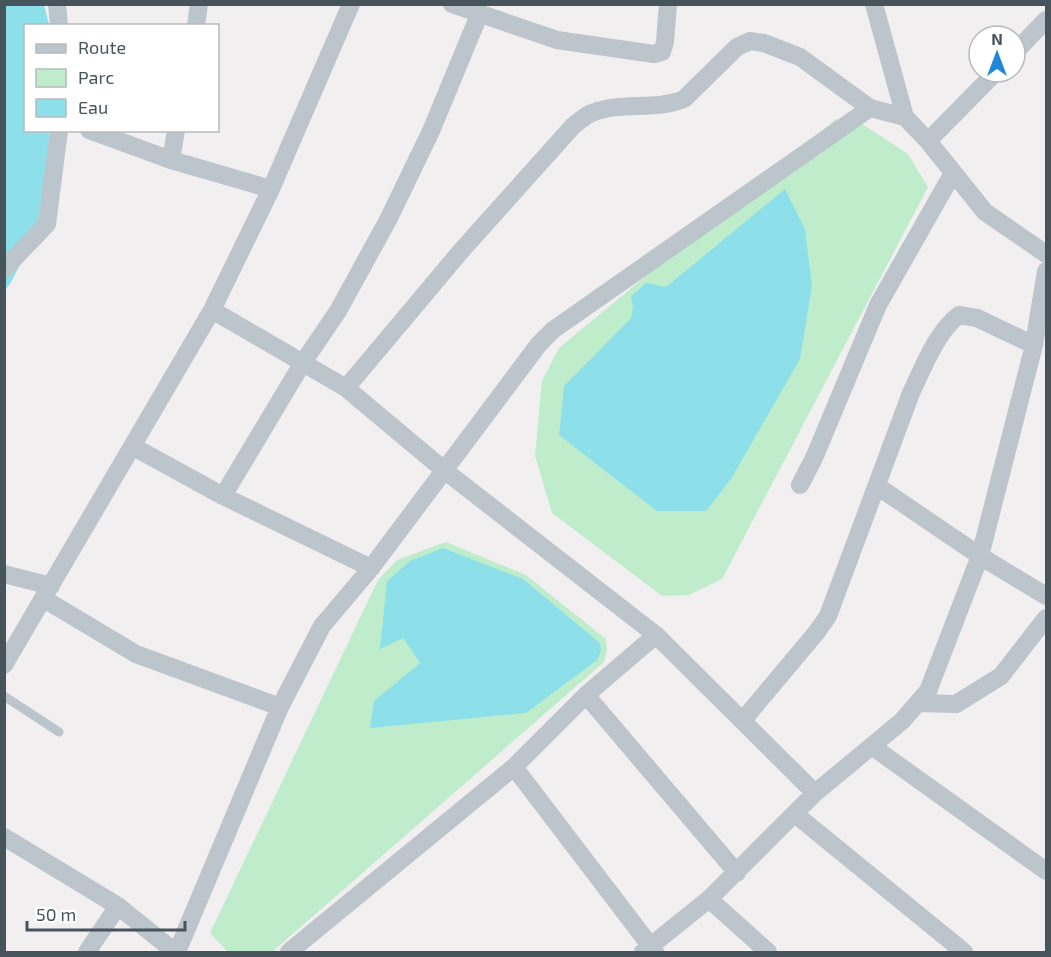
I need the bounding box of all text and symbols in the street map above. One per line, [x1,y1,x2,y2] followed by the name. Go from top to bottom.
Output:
[24,24,219,132] legend
[967,24,1027,84] north arrow
[991,29,1003,48] text: N
[78,36,126,58] text: Route
[78,66,114,88] text: Parc
[78,96,108,118] text: Eau
[27,894,184,932] scale bar
[36,903,76,925] text: 50 m

